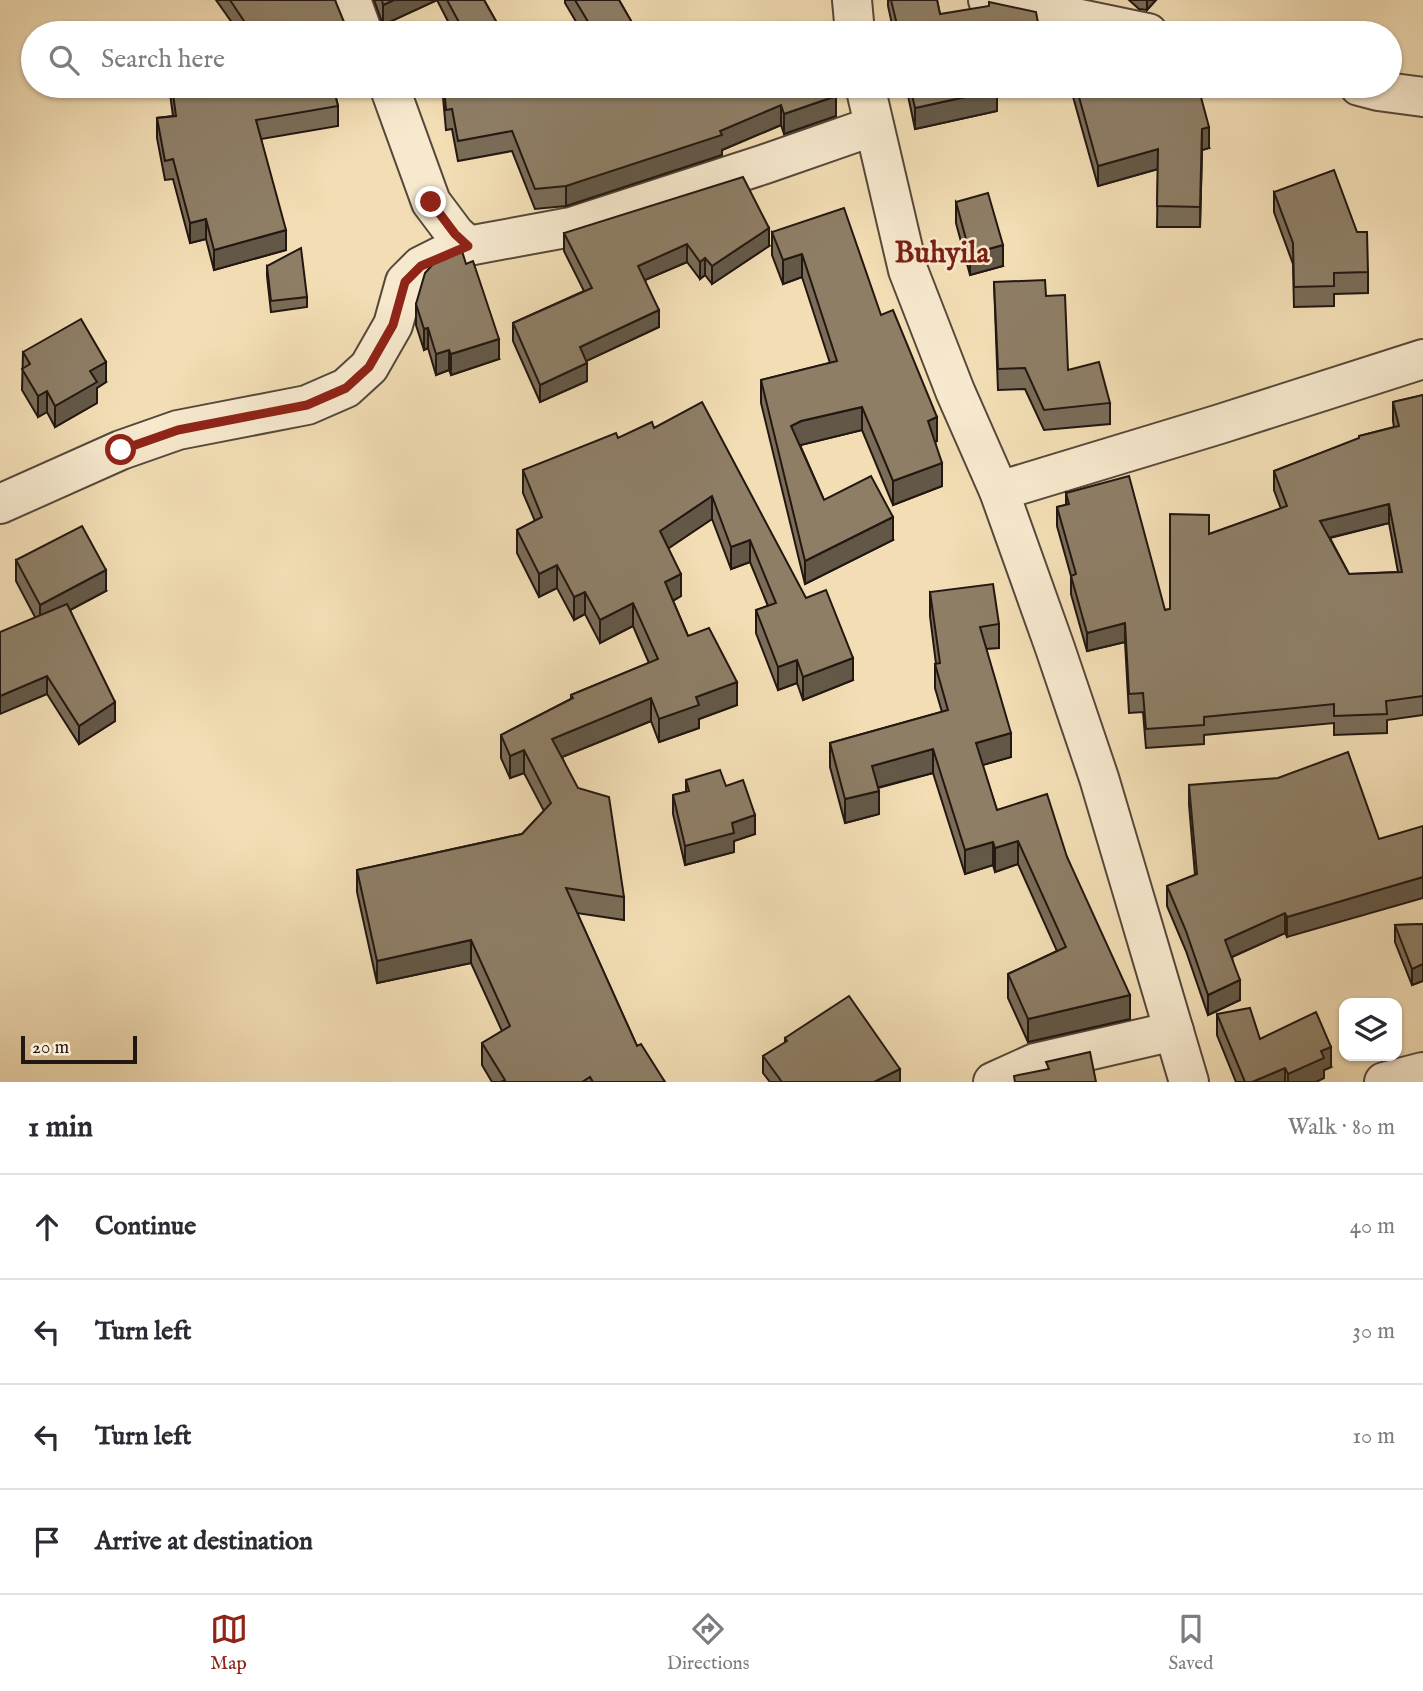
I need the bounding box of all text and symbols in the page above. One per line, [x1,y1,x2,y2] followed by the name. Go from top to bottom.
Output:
[21,21,1402,98] search box
[45,41,83,79] icon: search
[101,43,225,76] text: Search here
[415,186,446,217] route end
[894,235,991,273] district label: Buhyila
[105,434,136,465] route start
[1339,998,1402,1061] map controls
[1339,998,1402,1061] button: layers
[21,1033,136,1065] scale bar
[32,1036,69,1060] text: 20 m
[28,1109,93,1147] text: 1 min
[1288,1113,1395,1142] text: Walk · 80 m
[28,1208,66,1246] icon: ahead
[95,1210,196,1243] text: Continue
[1350,1212,1395,1241] text: 40 m
[28,1313,66,1351] icon: left
[95,1315,192,1348] text: Turn left
[1352,1317,1395,1346] text: 30 m
[28,1418,66,1456] icon: left
[95,1420,192,1453] text: Turn left
[1352,1422,1395,1451] text: 10 m
[28,1523,66,1561] icon: arrive
[95,1525,313,1558] text: Arrive at destination
[210,1610,248,1676] tab: Map
[667,1610,749,1676] tab: Directions
[1168,1610,1213,1676] tab: Saved

